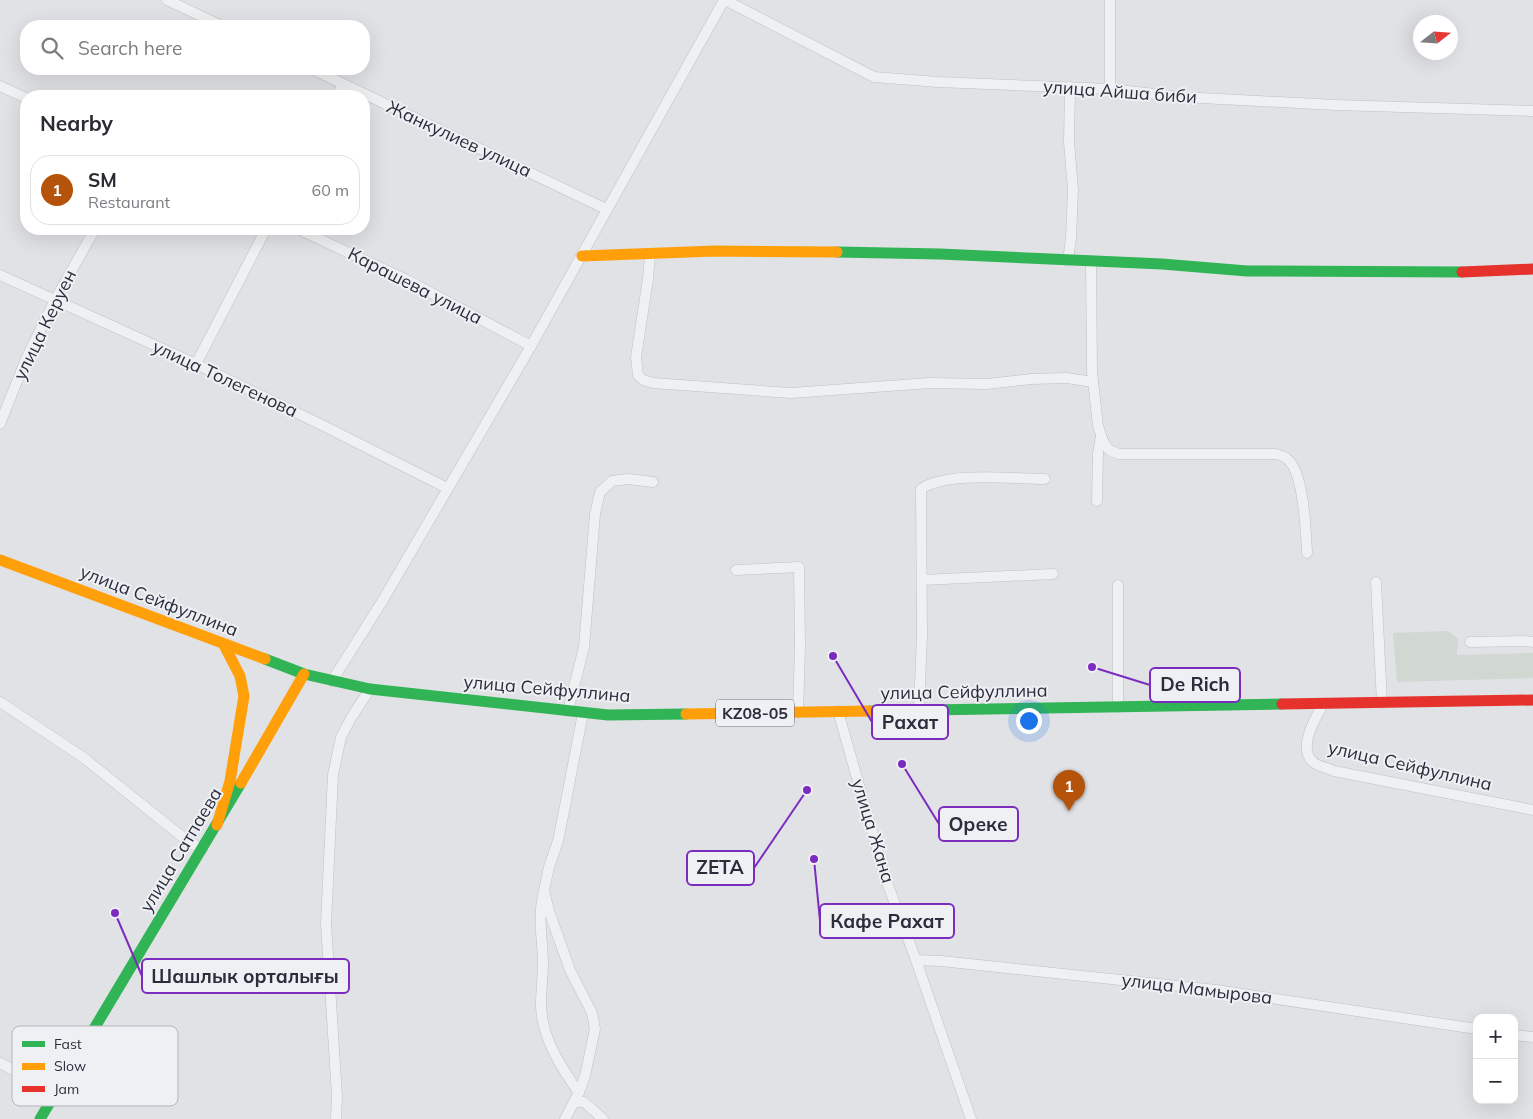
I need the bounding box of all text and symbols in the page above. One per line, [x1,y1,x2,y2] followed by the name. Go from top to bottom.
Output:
[1413,15,1458,60] north arrow
[20,20,370,75] search box
[38,34,66,62] icon: search
[78,36,182,60] text: Search here
[1042,75,1198,108] street label: улица Айша биби
[383,95,535,182] street label: Жанкулиев улица
[40,110,113,136] text: Nearby
[88,168,117,192] text: SM
[52,180,62,200] text: 1
[312,180,349,200] text: 60 m
[88,192,170,212] text: Restaurant
[344,242,486,329] street label: Карашева улица
[8,266,81,384] street label: улица Керуен
[149,335,302,422] street label: улица Толегенова
[77,560,241,641] street label: улица Сейфуллина
[1150,668,1240,702] callout: De Rich
[463,670,631,707] street label: улица Сейфуллина
[1160,672,1230,696] text: De Rich
[880,679,1048,704] street label: улица Сейфуллина
[716,700,794,726] road number: KZ08-05
[872,705,948,739] callout: Рахат
[1016,708,1042,734] your location
[882,710,939,734] text: Рахат
[1326,735,1494,796] street label: улица Сейфуллина
[1053,770,1085,811] pin: 1
[847,776,900,886] street label: улица Жана
[134,783,227,916] street label: улица Сатпаева
[939,807,1018,841] callout: Ореке
[948,812,1008,836] text: Ореке
[687,851,754,885] callout: ZETA
[696,855,744,879] text: ZETA
[820,904,954,938] callout: Кафе Рахат
[830,909,945,933] text: Кафе Рахат
[142,959,349,993] callout: Шашлык орталығы
[151,964,339,988] text: Шашлык орталығы
[1120,968,1274,1009] street label: улица Мамырова
[1473,1014,1518,1104] map controls
[1473,1014,1518,1059] button: +
[12,1026,178,1106] legend
[54,1035,82,1053] text: Fast
[54,1057,86,1075] text: Slow
[1473,1059,1518,1104] button: −
[54,1080,79,1098] text: Jam

